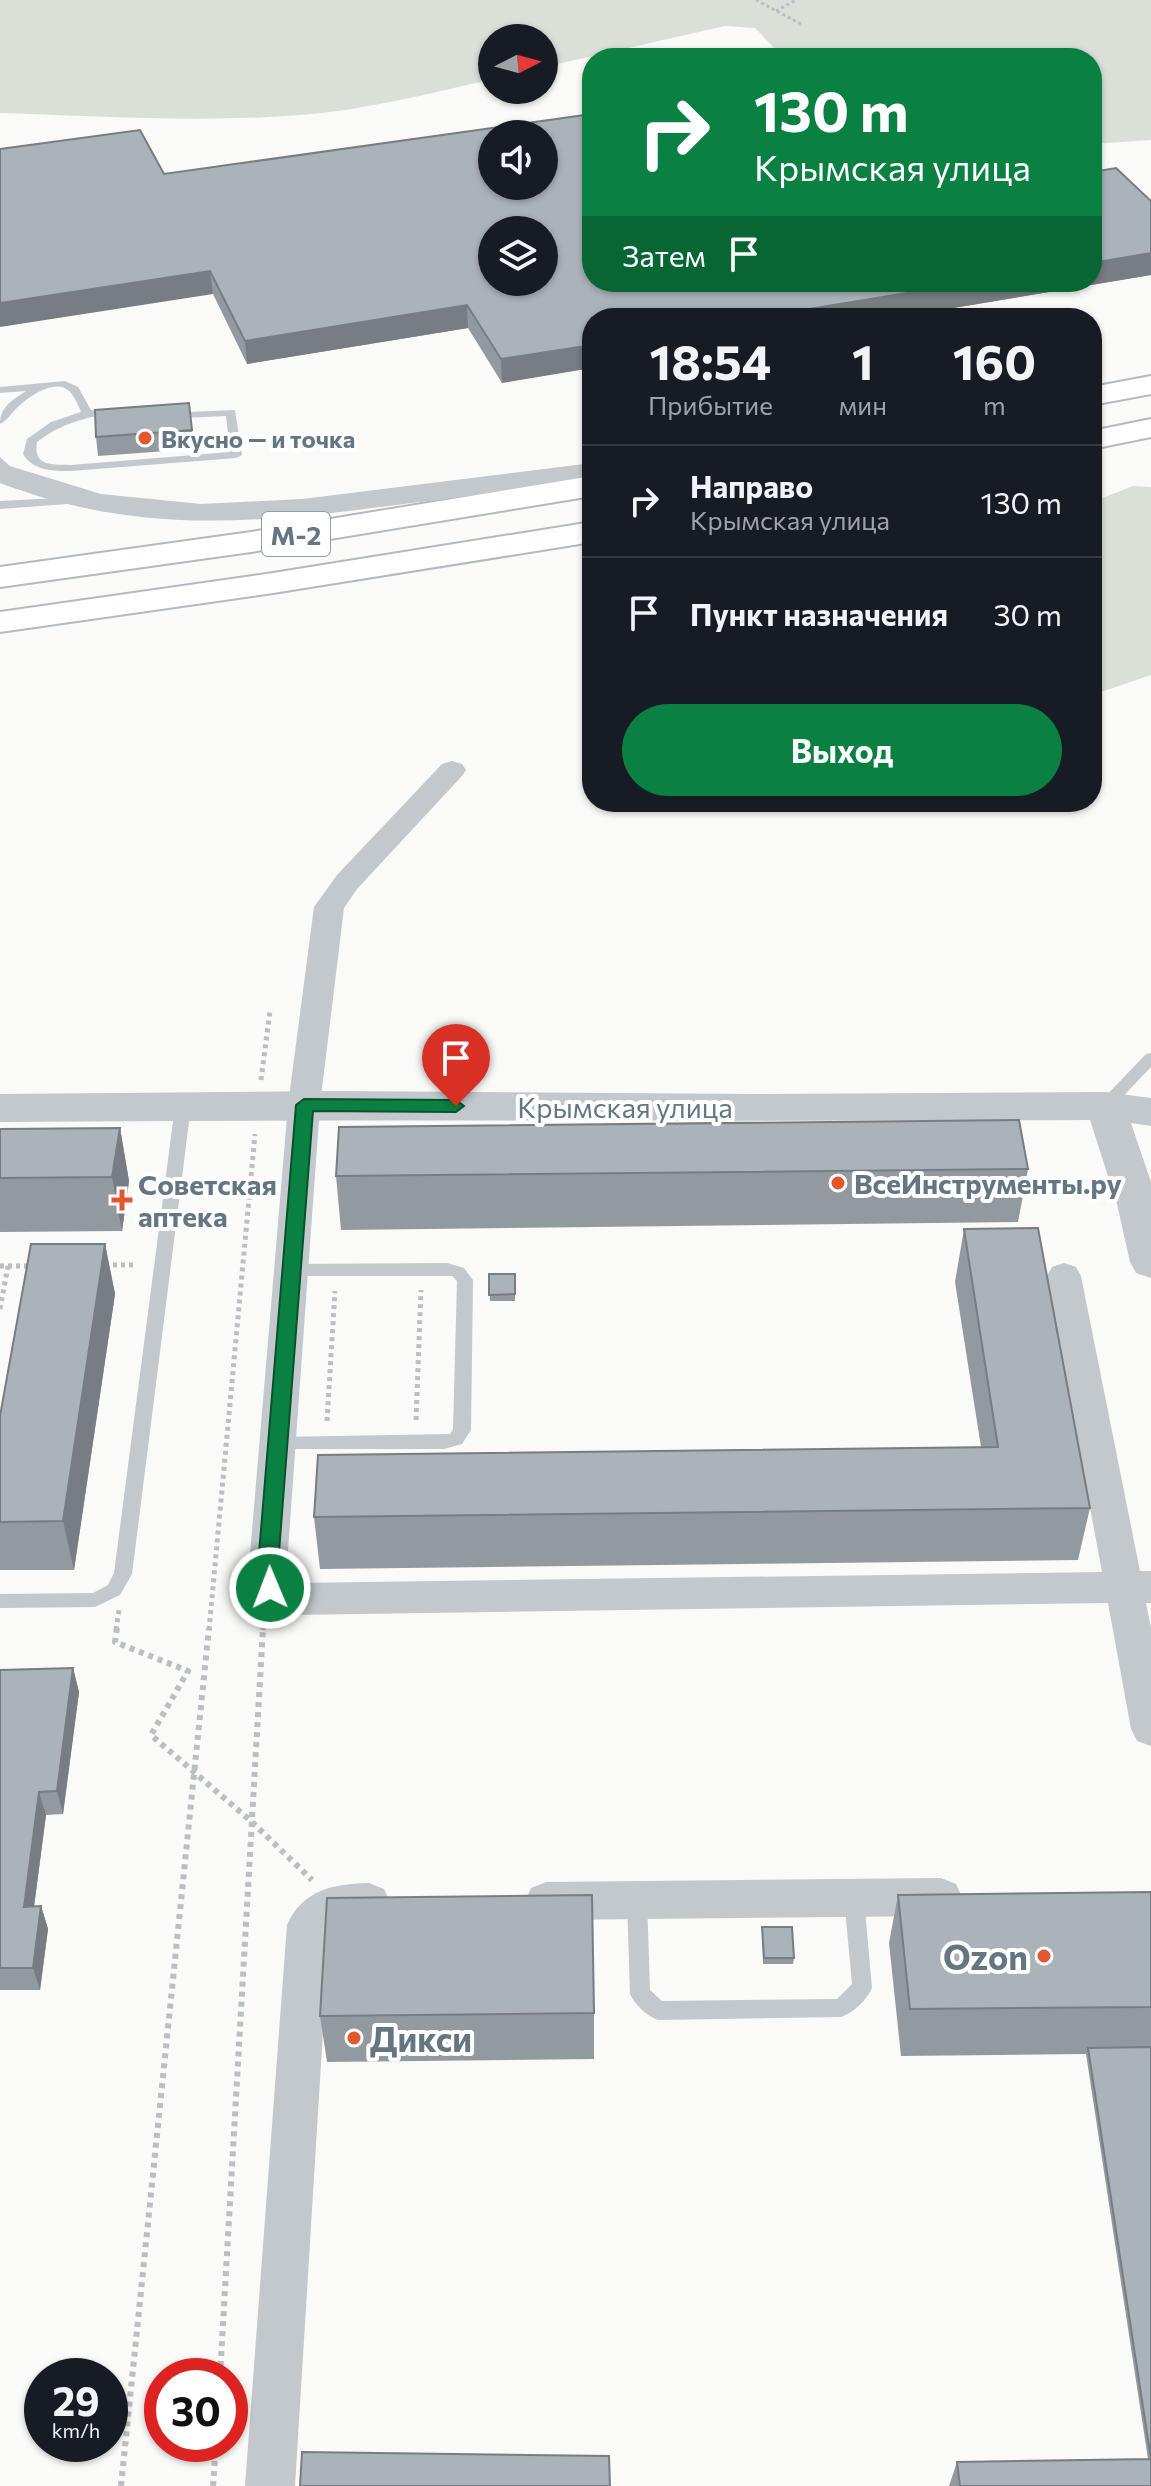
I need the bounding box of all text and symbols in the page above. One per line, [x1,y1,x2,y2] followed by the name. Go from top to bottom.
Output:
[478,24,558,104] north arrow
[478,24,558,296] map controls
[754,75,909,144] text: 130 m
[622,80,726,184] icon: right
[478,120,558,200] button: sound
[754,144,1031,188] text: Крымская улица
[478,216,558,296] button: layers
[722,232,766,276] icon: arrive
[622,236,706,273] text: Затем
[650,331,771,390] text: 18:54
[852,331,874,390] text: 1
[953,331,1036,390] text: 160
[648,389,773,420] text: Прибытие
[839,389,887,420] text: мин
[983,389,1006,420] text: m
[161,424,355,453] place label: Вкусно — и точка
[136,429,154,447] marker: Вкусно — и точка
[690,467,813,504] text: Направо
[622,479,666,523] icon: right
[981,483,1062,520] text: 130 m
[690,504,890,535] text: Крымская улица
[262,512,330,556] road number: М-2
[622,591,666,635] icon: arrive
[690,595,948,632] text: Пункт назначения
[993,595,1062,632] text: 30 m
[622,704,1062,796] button: Выход
[422,1024,490,1106] pin
[434,1036,478,1080] icon: arrive
[517,1090,733,1124] street label: Крымская улица
[854,1166,1122,1200] place label: ВсеИнструменты.ру
[138,1167,277,1233] place label: Советская аптека
[829,1174,847,1192] marker: ВсеИнструменты.ру
[113,1191,131,1209] marker: Советская аптека
[228,1546,312,1630] position arrow
[943,1935,1028,1977] place label: Ozon
[1035,1947,1053,1965] marker: Ozon
[370,2017,472,2059] place label: Дикси
[345,2029,363,2047] marker: Дикси
[144,2358,248,2462] speed limit sign: 30
[52,2375,100,2424] text: 29
[52,2418,100,2442] text: km/h

